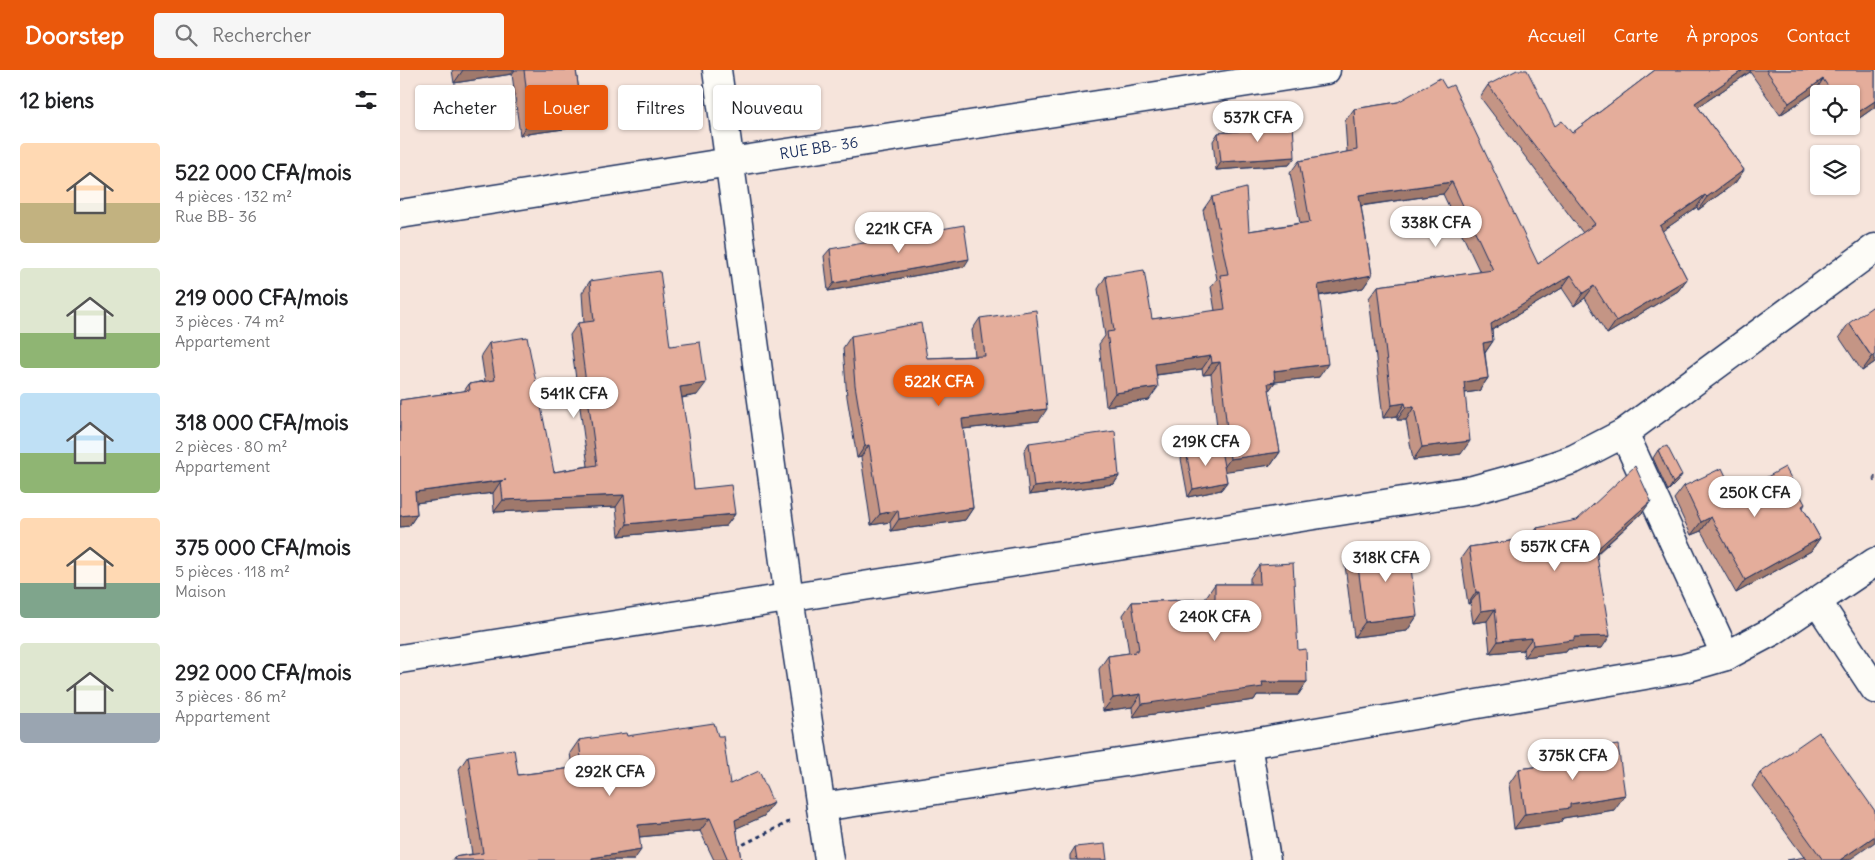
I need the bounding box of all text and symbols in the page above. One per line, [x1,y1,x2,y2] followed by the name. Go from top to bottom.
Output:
[154,13,504,58] search box
[25,20,124,50] text: Doorstep
[172,21,200,49] icon: search
[212,23,311,47] text: Rechercher
[1528,24,1586,47] text: Accueil
[1614,24,1659,47] text: Carte
[1687,24,1758,47] text: À propos
[1786,24,1850,47] text: Contact
[415,85,515,130] chip: Acheter
[525,85,608,130] chip: Louer
[618,85,703,130] chip: Filtres
[713,85,821,130] chip: Nouveau
[1810,85,1860,195] map controls
[1810,85,1860,135] button: locate
[352,86,380,114] icon: filters
[20,87,94,114] text: 12 biens
[1206,100,1310,143] pin: 537K CFA
[1224,107,1292,127] text: 537K CFA
[778,132,859,163] street label: RUE BB- 36
[1810,145,1860,195] button: layers
[175,159,351,186] text: 522 000 CFA/mois
[60,163,120,223] icon: home
[175,186,292,206] text: 4 pièces · 132 m²
[175,206,257,226] text: Rue BB- 36
[1384,206,1488,248] pin: 338K CFA
[847,212,951,254] pin: 221K CFA
[1401,212,1471,232] text: 338K CFA
[866,218,932,238] text: 221K CFA
[175,284,348,311] text: 219 000 CFA/mois
[60,288,120,348] icon: home
[175,311,285,331] text: 3 pièces · 74 m²
[175,331,270,351] text: Appartement
[887,364,991,407] pin: 522K CFA
[904,371,974,391] text: 522K CFA
[522,376,626,419] pin: 541K CFA
[540,383,608,403] text: 541K CFA
[175,409,349,436] text: 318 000 CFA/mois
[60,413,120,473] icon: home
[1154,424,1258,467] pin: 219K CFA
[1172,431,1240,451] text: 219K CFA
[175,436,287,456] text: 2 pièces · 80 m²
[175,456,270,476] text: Appartement
[1703,476,1807,518] pin: 250K CFA
[1719,482,1791,502] text: 250K CFA
[1503,530,1607,572] pin: 557K CFA
[175,534,351,561] text: 375 000 CFA/mois
[1521,536,1589,556] text: 557K CFA
[60,538,120,598] icon: home
[1334,540,1438,583] pin: 318K CFA
[1352,547,1420,567] text: 318K CFA
[175,561,290,581] text: 5 pièces · 118 m²
[175,581,226,601] text: Maison
[1163,600,1267,642] pin: 240K CFA
[1179,606,1251,626] text: 240K CFA
[175,659,351,686] text: 292 000 CFA/mois
[60,663,120,723] icon: home
[175,686,286,706] text: 3 pièces · 86 m²
[175,706,270,726] text: Appartement
[1521,738,1625,781] pin: 375K CFA
[1539,745,1607,765] text: 375K CFA
[558,754,662,797] pin: 292K CFA
[575,761,645,781] text: 292K CFA

